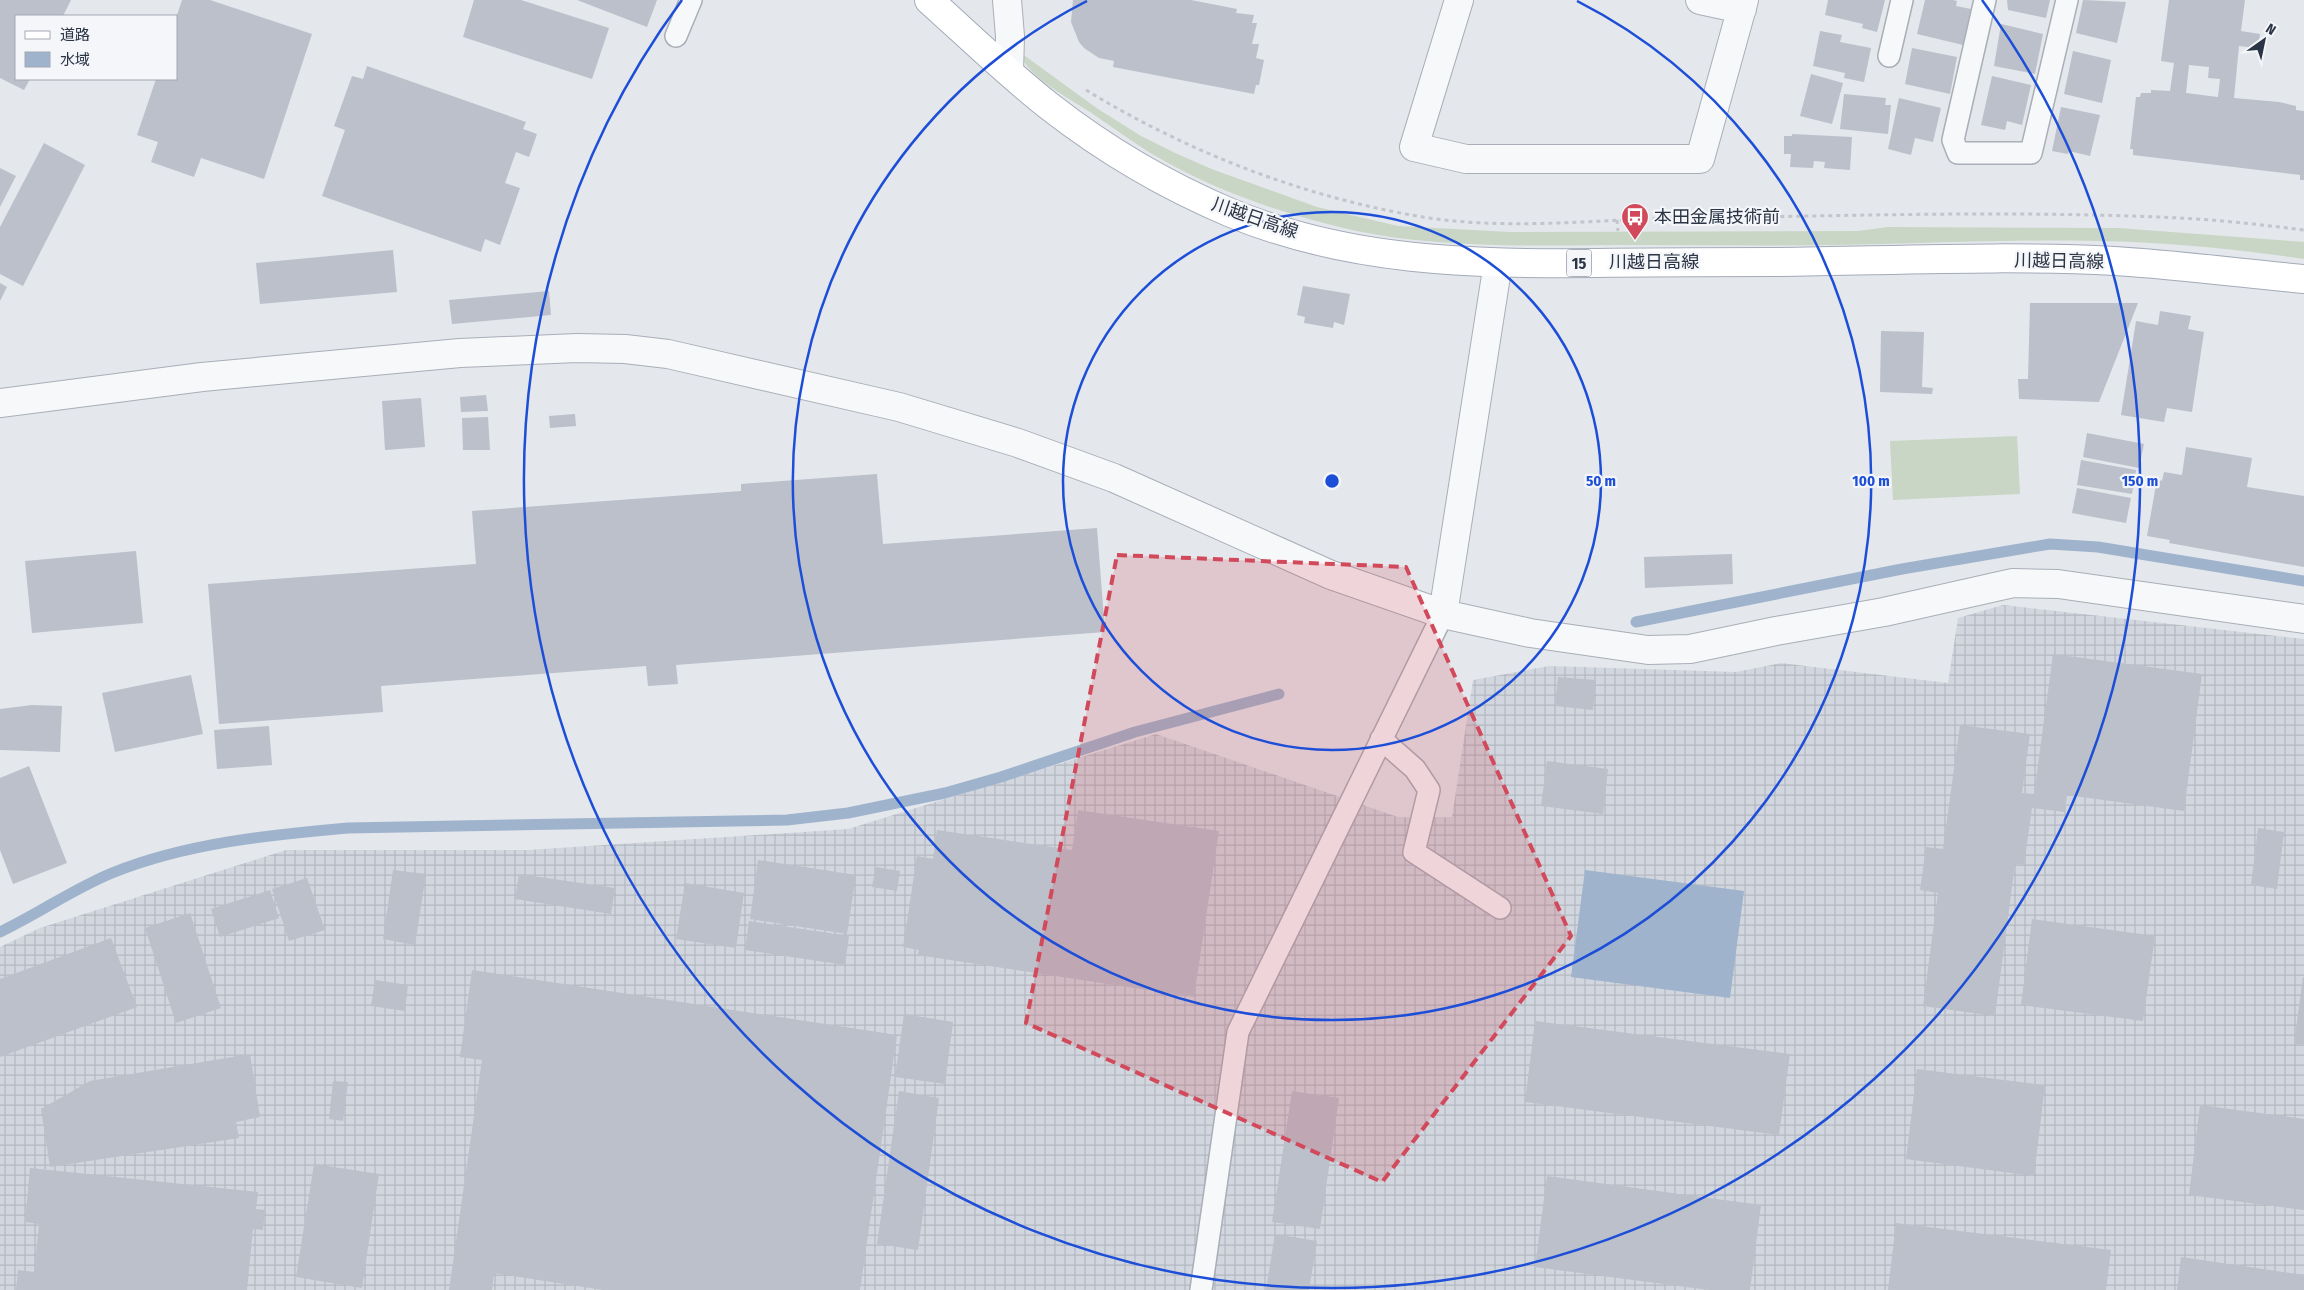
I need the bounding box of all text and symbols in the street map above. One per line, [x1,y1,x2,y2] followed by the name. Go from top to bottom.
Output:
[15,15,178,80] legend
[2239,15,2289,65] north arrow
[2263,20,2279,39] text: N
[60,26,90,44] text: 道路
[60,51,90,69] text: 水域
[1209,193,1301,243] street label: 川越日高線
[1620,202,1650,241] bus stop icon: 本田金属技術前
[1654,206,1780,228] place label: 本田金属技術前
[2014,249,2104,273] street label: 川越日高線
[1566,250,1592,276] road number: 15
[1609,251,1699,273] street label: 川越日高線
[1323,472,1341,490] centre of rings
[1586,472,1616,490] text: 50 m
[1852,472,1890,490] text: 100 m
[2122,472,2158,490] text: 150 m

